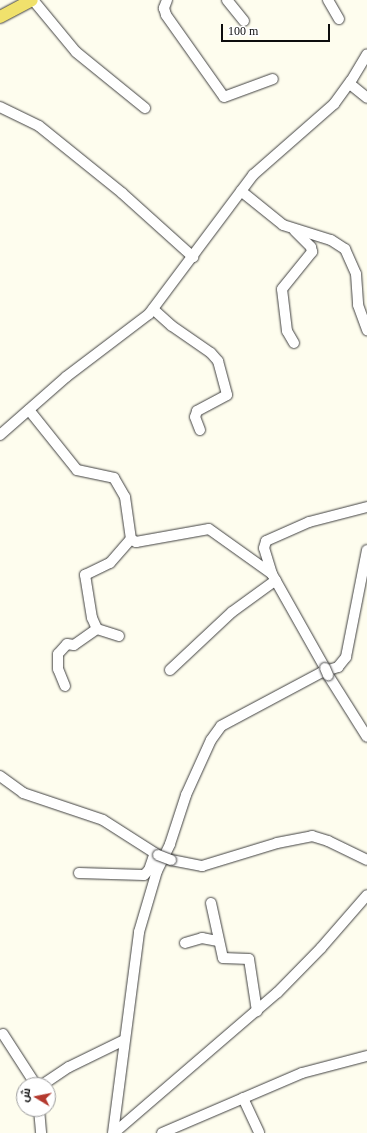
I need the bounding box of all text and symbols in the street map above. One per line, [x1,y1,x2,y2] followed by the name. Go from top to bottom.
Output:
[223,16,332,42] scale bar
[228,24,258,38] text: 100 m
[16,1077,56,1117] north arrow
[18,1087,32,1103] text: ش

